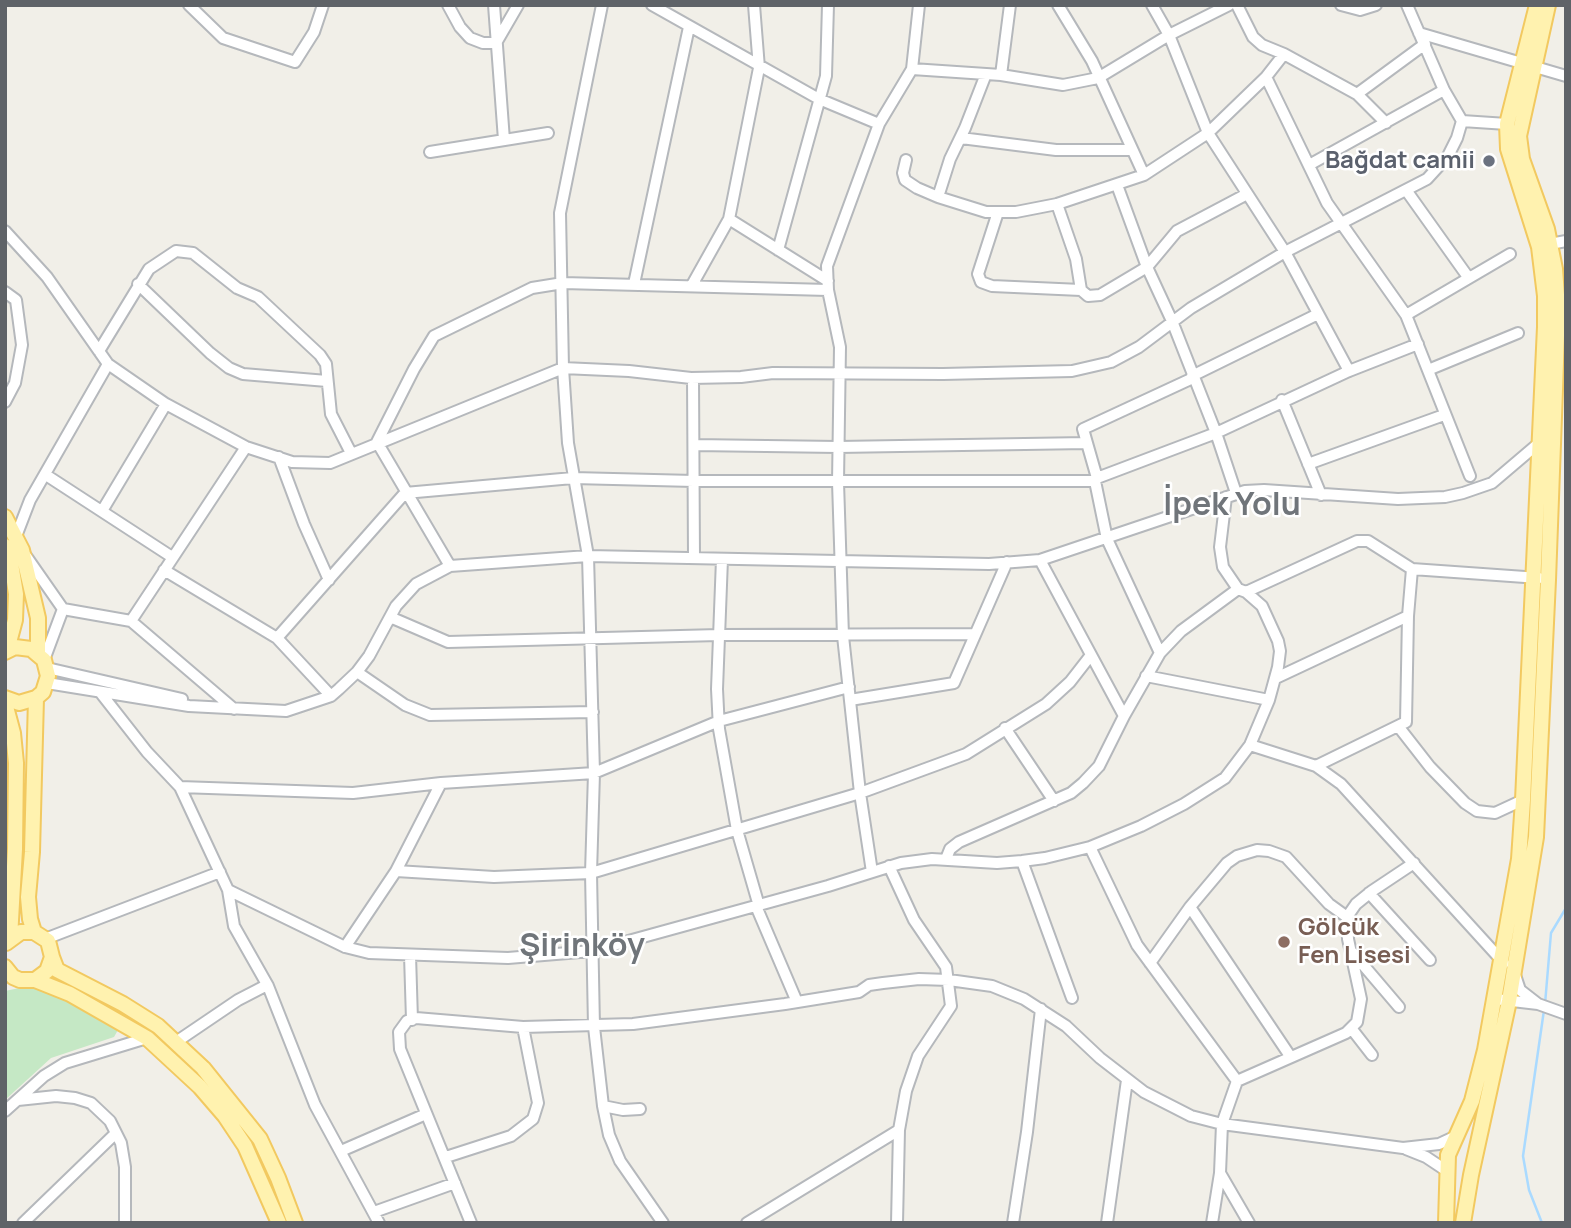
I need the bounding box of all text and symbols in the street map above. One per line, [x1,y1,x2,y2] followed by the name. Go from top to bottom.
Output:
[1325,147,1475,175] place label: Bağdat camii
[1481,153,1497,169] marker: Bağdat camii
[1163,487,1301,525] district label: İpek Yolu
[1298,914,1411,970] place label: Gölcük Fen Lisesi
[519,928,645,966] district label: Şirinköy
[1276,934,1292,950] marker: Gölcük Fen Lisesi

